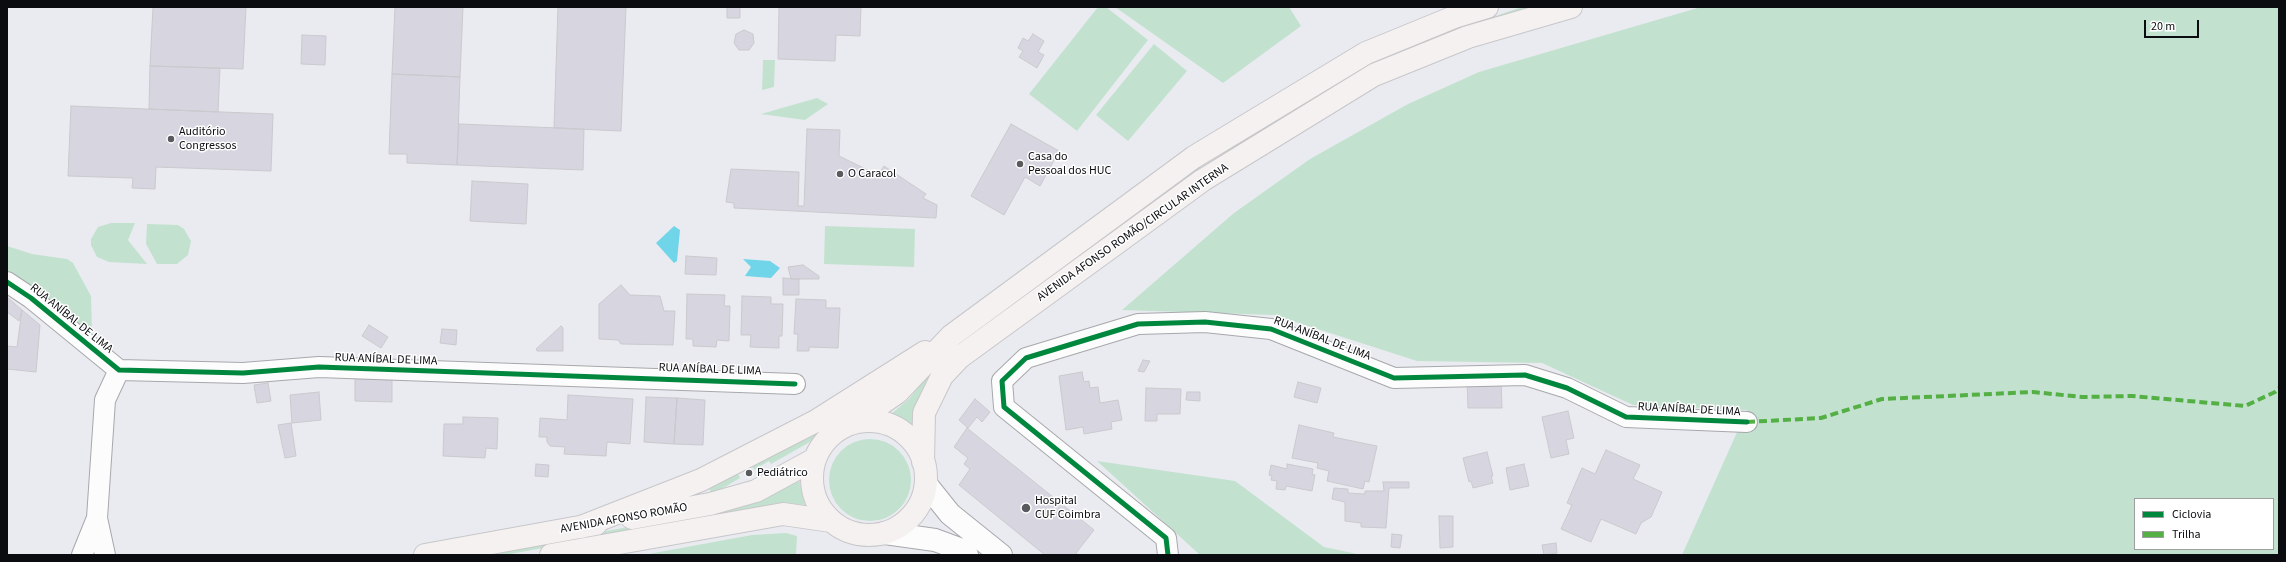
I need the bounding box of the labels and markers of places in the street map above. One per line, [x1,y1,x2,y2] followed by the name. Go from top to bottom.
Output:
[179,125,237,153] place label: Auditório Congressos
[166,134,176,144] marker: Auditório Congressos
[1028,150,1111,178] place label: Casa do Pessoal dos HUC
[1015,159,1025,169] marker: Casa do Pessoal dos HUC
[848,167,896,181] place label: O Caracol
[835,169,845,179] marker: O Caracol
[757,466,808,480] place label: Pediátrico
[744,468,754,478] marker: Pediátrico
[1035,494,1101,522] place label: Hospital CUF Coimbra
[1020,502,1032,514] marker: Hospital CUF Coimbra

